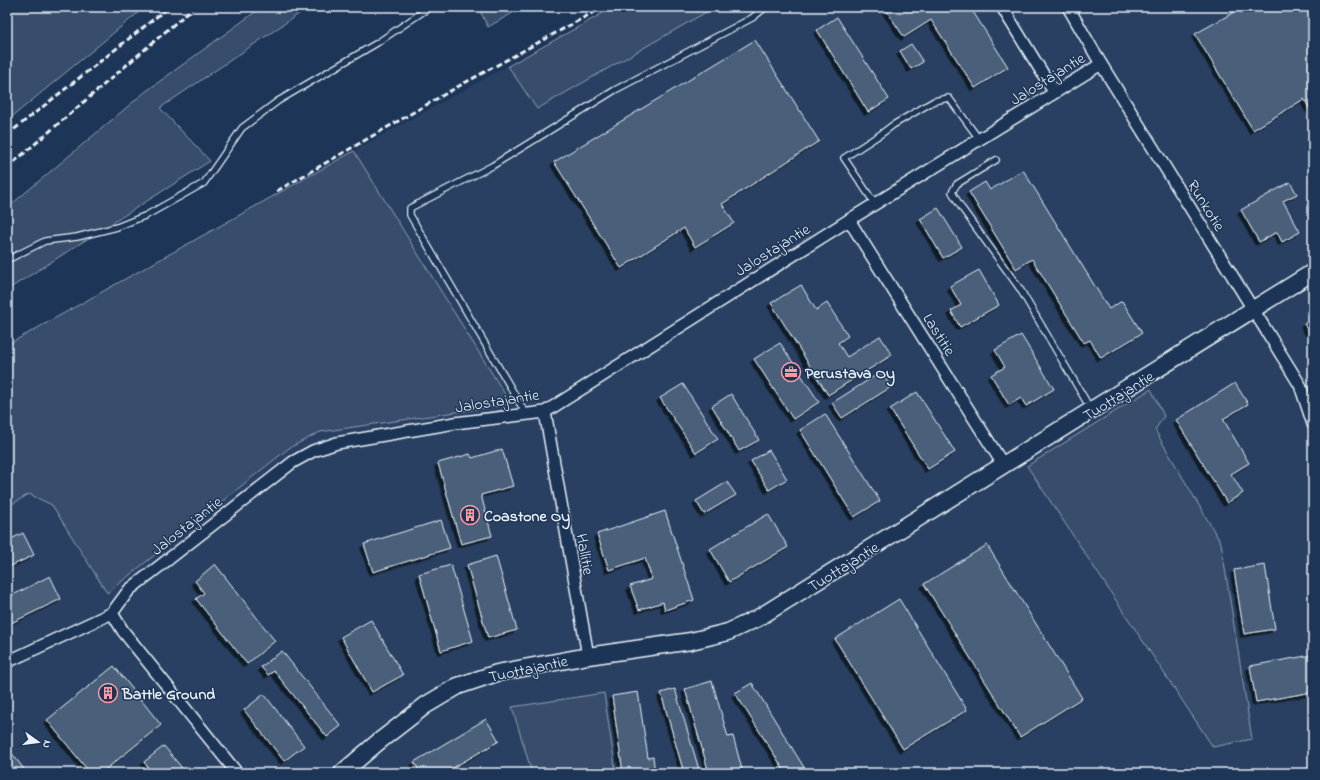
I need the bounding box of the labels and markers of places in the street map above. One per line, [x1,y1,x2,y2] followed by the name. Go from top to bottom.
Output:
[780,361,802,383] office icon: Perustava Oy
[805,362,895,387] place label: Perustava Oy
[459,504,481,526] building icon: Coastone Oy
[484,505,570,530] place label: Coastone Oy
[97,682,119,704] building icon: Battle Ground
[121,683,215,707] place label: Battle Ground

